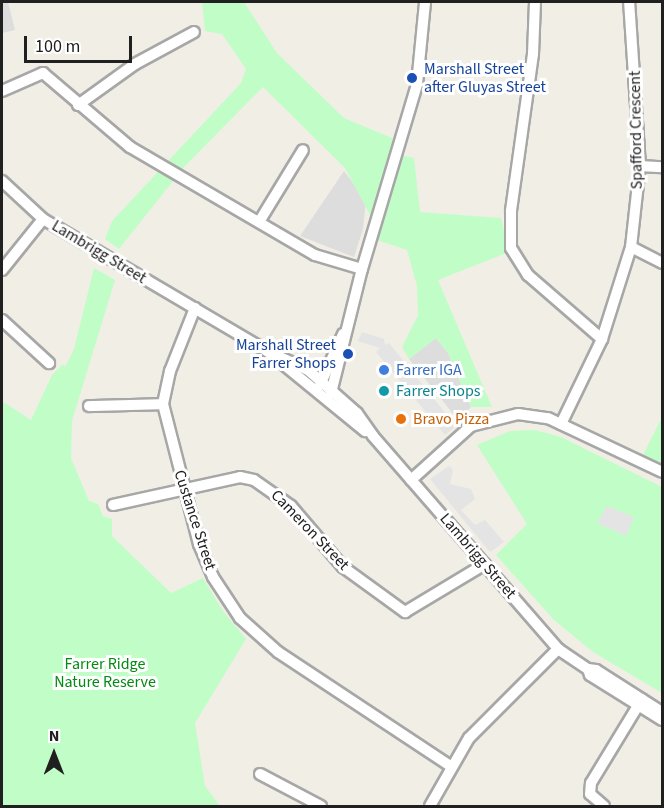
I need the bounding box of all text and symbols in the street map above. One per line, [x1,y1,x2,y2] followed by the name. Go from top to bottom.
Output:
[27,24,135,62] scale bar
[35,34,80,59] text: 100 m
[424,59,546,97] place label: Marshall Street after Gluyas Street
[625,70,647,190] street label: Spafford Crescent
[405,71,419,85] marker: Marshall Street after Gluyas Street
[48,216,150,288] street label: Lambrigg Street
[236,335,336,373] place label: Marshall Street Farrer Shops
[341,347,355,361] marker: Marshall Street Farrer Shops
[396,360,462,380] place label: Farrer IGA
[377,363,391,377] marker: Farrer IGA
[396,381,481,401] place label: Farrer Shops
[377,384,391,398] marker: Farrer Shops
[413,409,489,429] place label: Bravo Pizza
[394,412,408,426] marker: Bravo Pizza
[170,468,220,572] street label: Custance Street
[267,486,353,574] street label: Cameron Street
[436,509,520,603] street label: Lambrigg Street
[54,654,156,692] park label: Farrer Ridge Nature Reserve
[24,724,84,784] north arrow
[49,725,59,747] text: N

